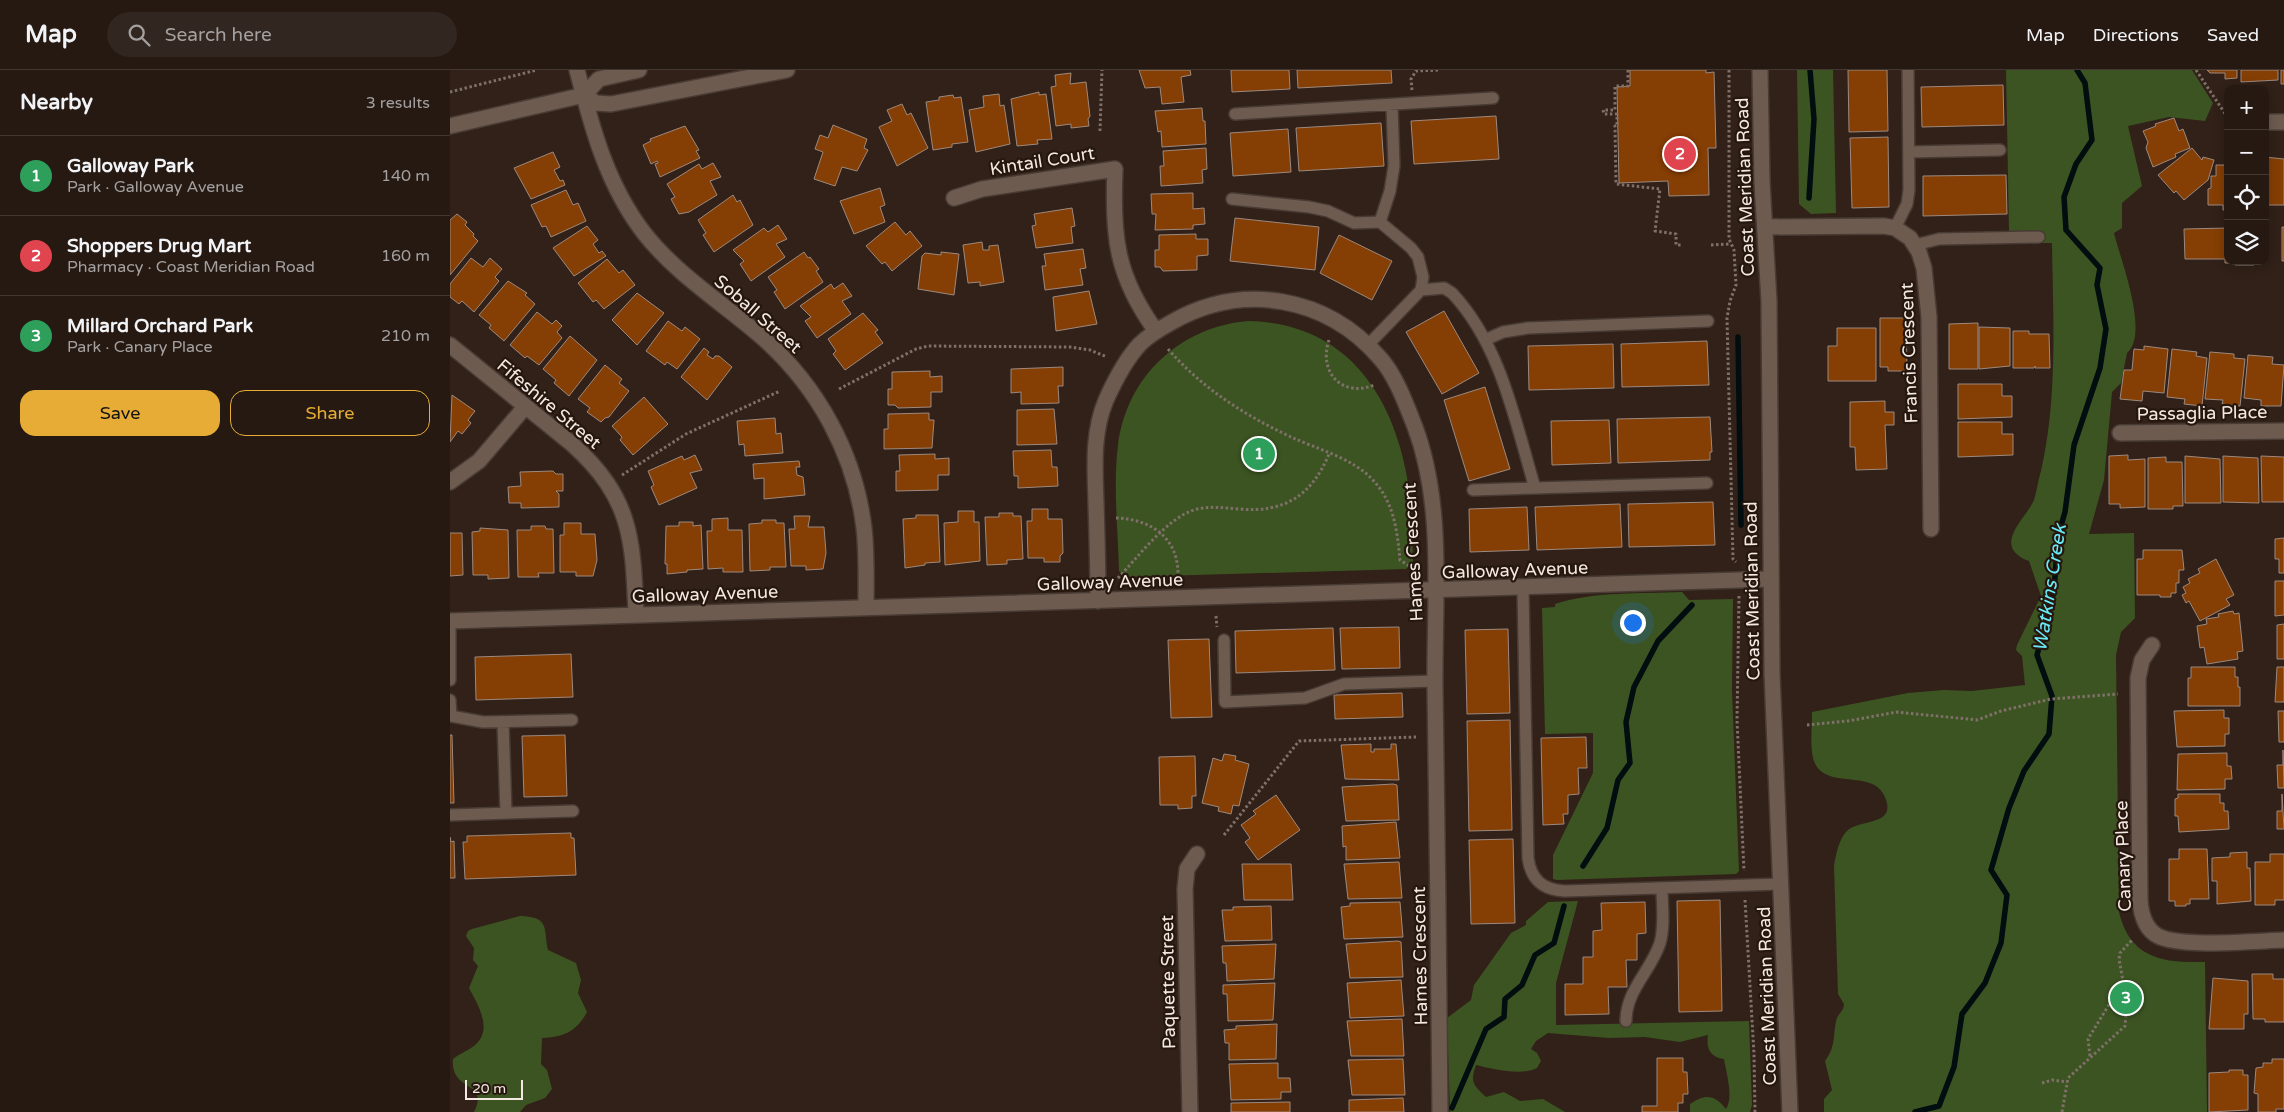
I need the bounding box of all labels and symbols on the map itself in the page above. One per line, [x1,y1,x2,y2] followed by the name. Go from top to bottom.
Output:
[1731,97,1759,277] street label: Coast Meridian Road
[1664,135,1696,173] pin: 2
[988,142,1096,180] street label: Kintail Court
[710,270,806,358] street label: Soball Street
[1896,282,1922,424] street label: Francis Crescent
[493,354,605,454] street label: Fifeshire Street
[2137,401,2267,425] street label: Passaglia Place
[1243,435,1275,473] pin: 1
[1398,482,1428,622] street label: Hames Crescent
[1739,501,1765,681] street label: Coast Meridian Road
[2029,521,2071,653] water label: Watkins Creek
[1441,556,1589,584] street label: Galloway Avenue
[1036,568,1184,596] street label: Galloway Avenue
[631,580,779,608] street label: Galloway Avenue
[1620,610,1646,636] your location
[2110,800,2136,912] street label: Canary Place
[1408,886,1432,1026] street label: Hames Crescent
[1753,906,1781,1086] street label: Coast Meridian Road
[1156,915,1180,1049] street label: Paquette Street
[2110,979,2142,1017] pin: 3
[465,1077,522,1100] scale bar

